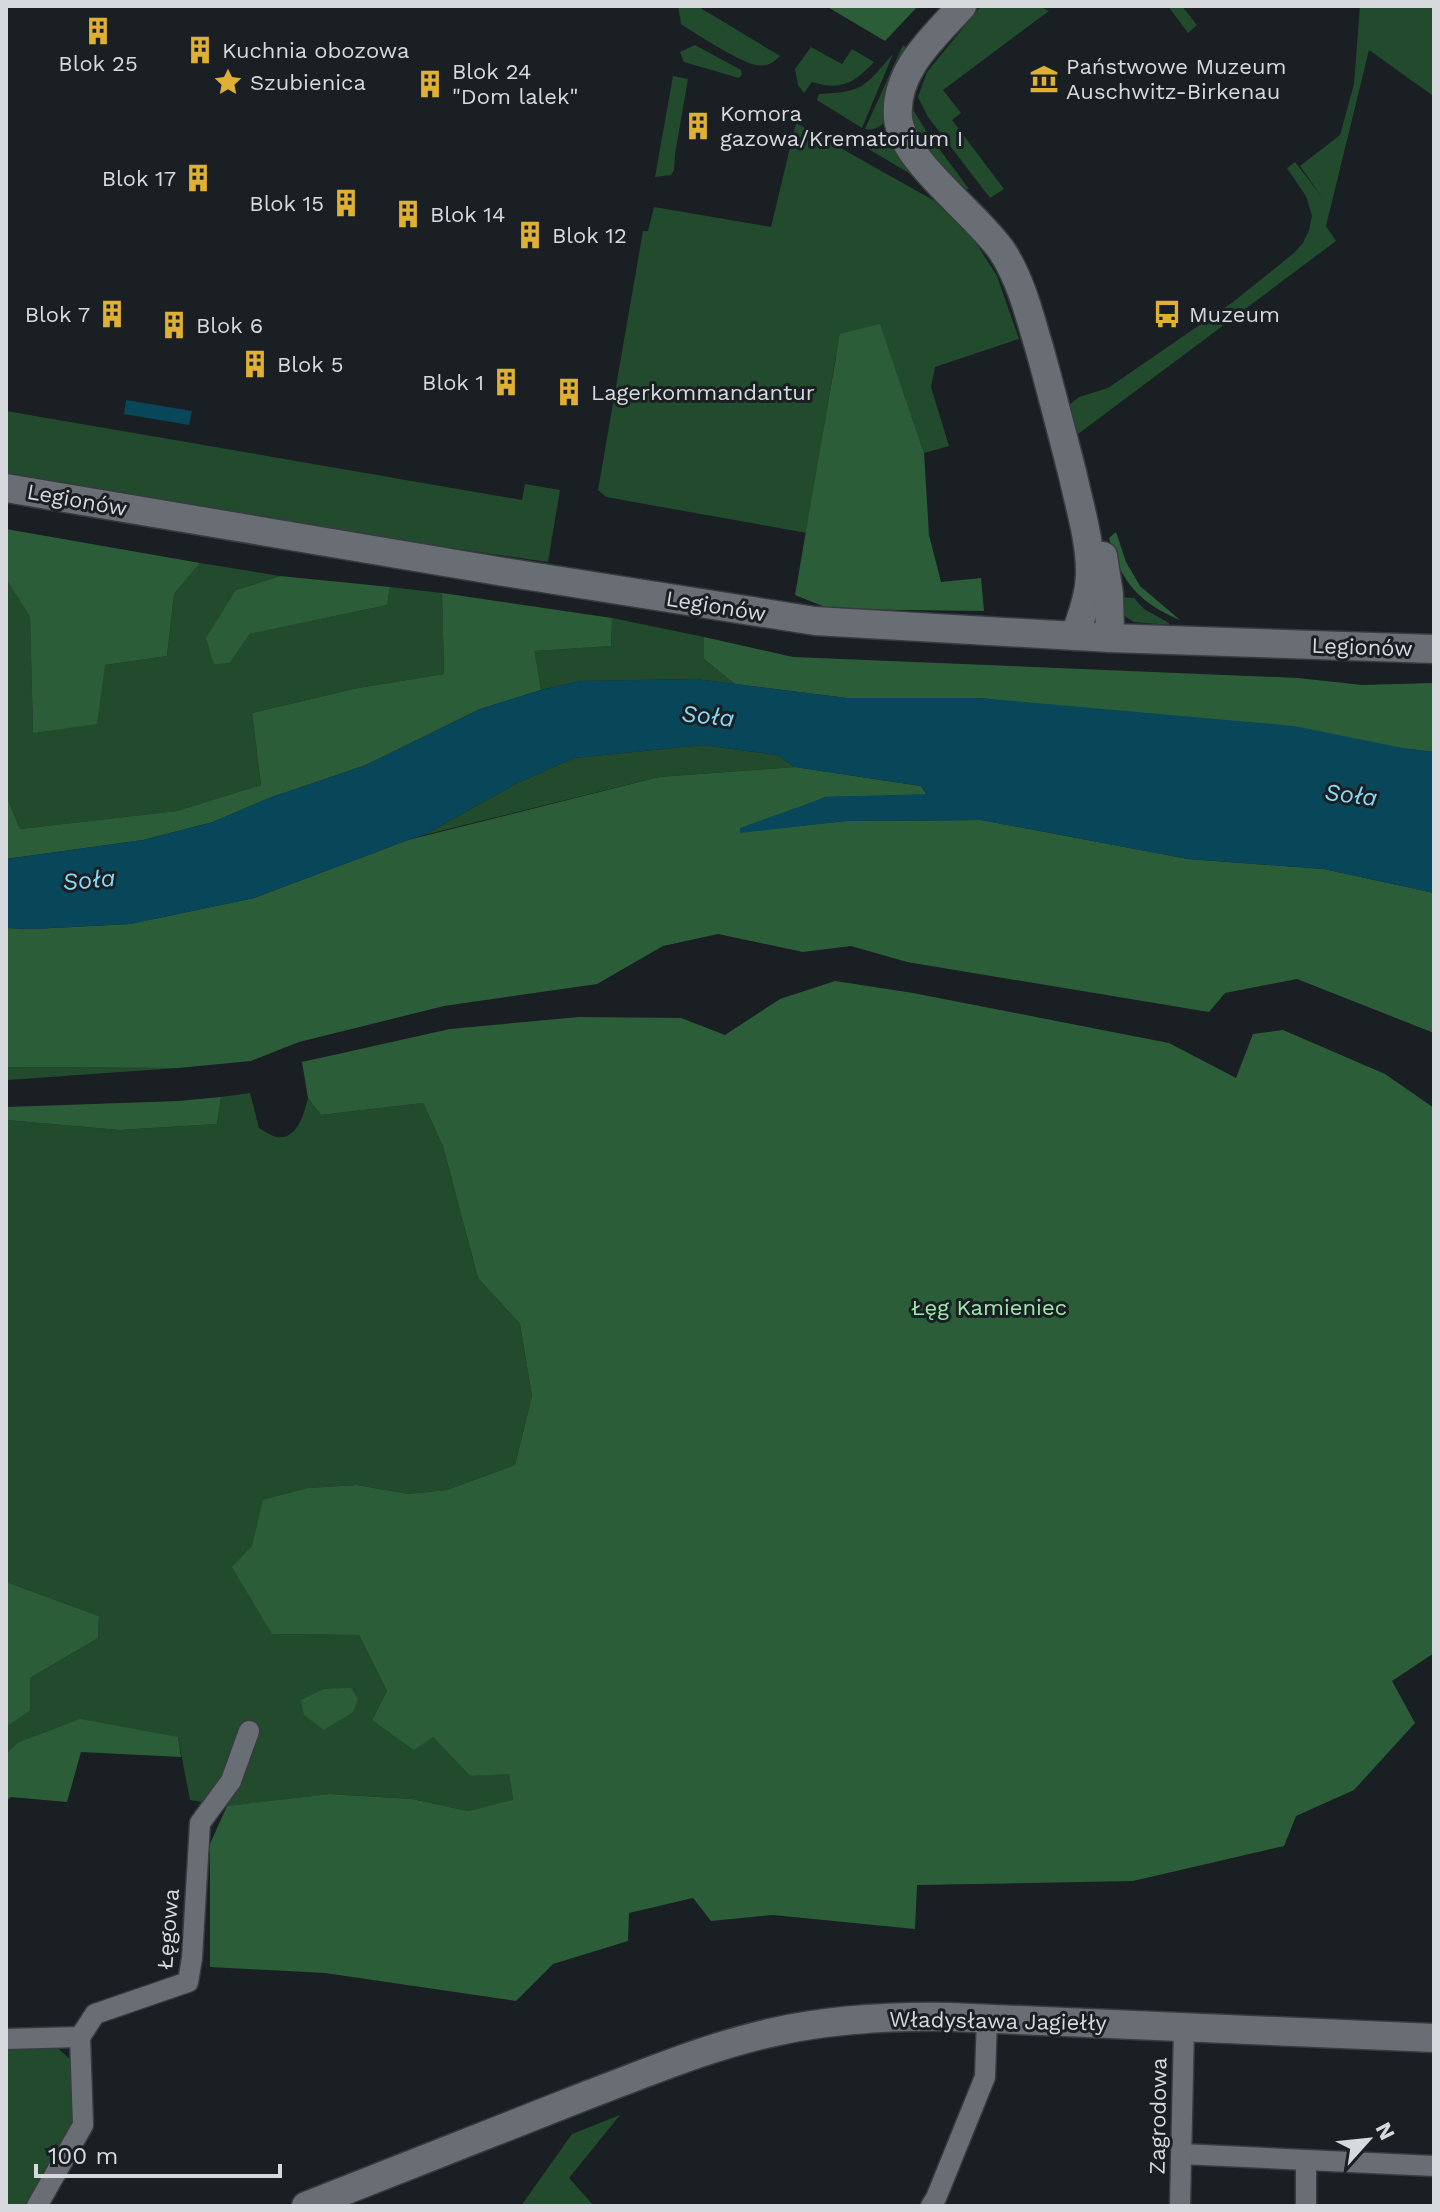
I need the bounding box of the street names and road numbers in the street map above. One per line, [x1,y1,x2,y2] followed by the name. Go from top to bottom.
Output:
[25,479,129,521] street label: Legionów
[664,586,768,626] street label: Legionów
[1311,633,1413,661] street label: Legionów
[152,1887,184,1971] street label: Łęgowa
[889,2007,1108,2035] street label: Władysława Jagiełły
[1144,2057,1172,2175] street label: Zagrodowa

